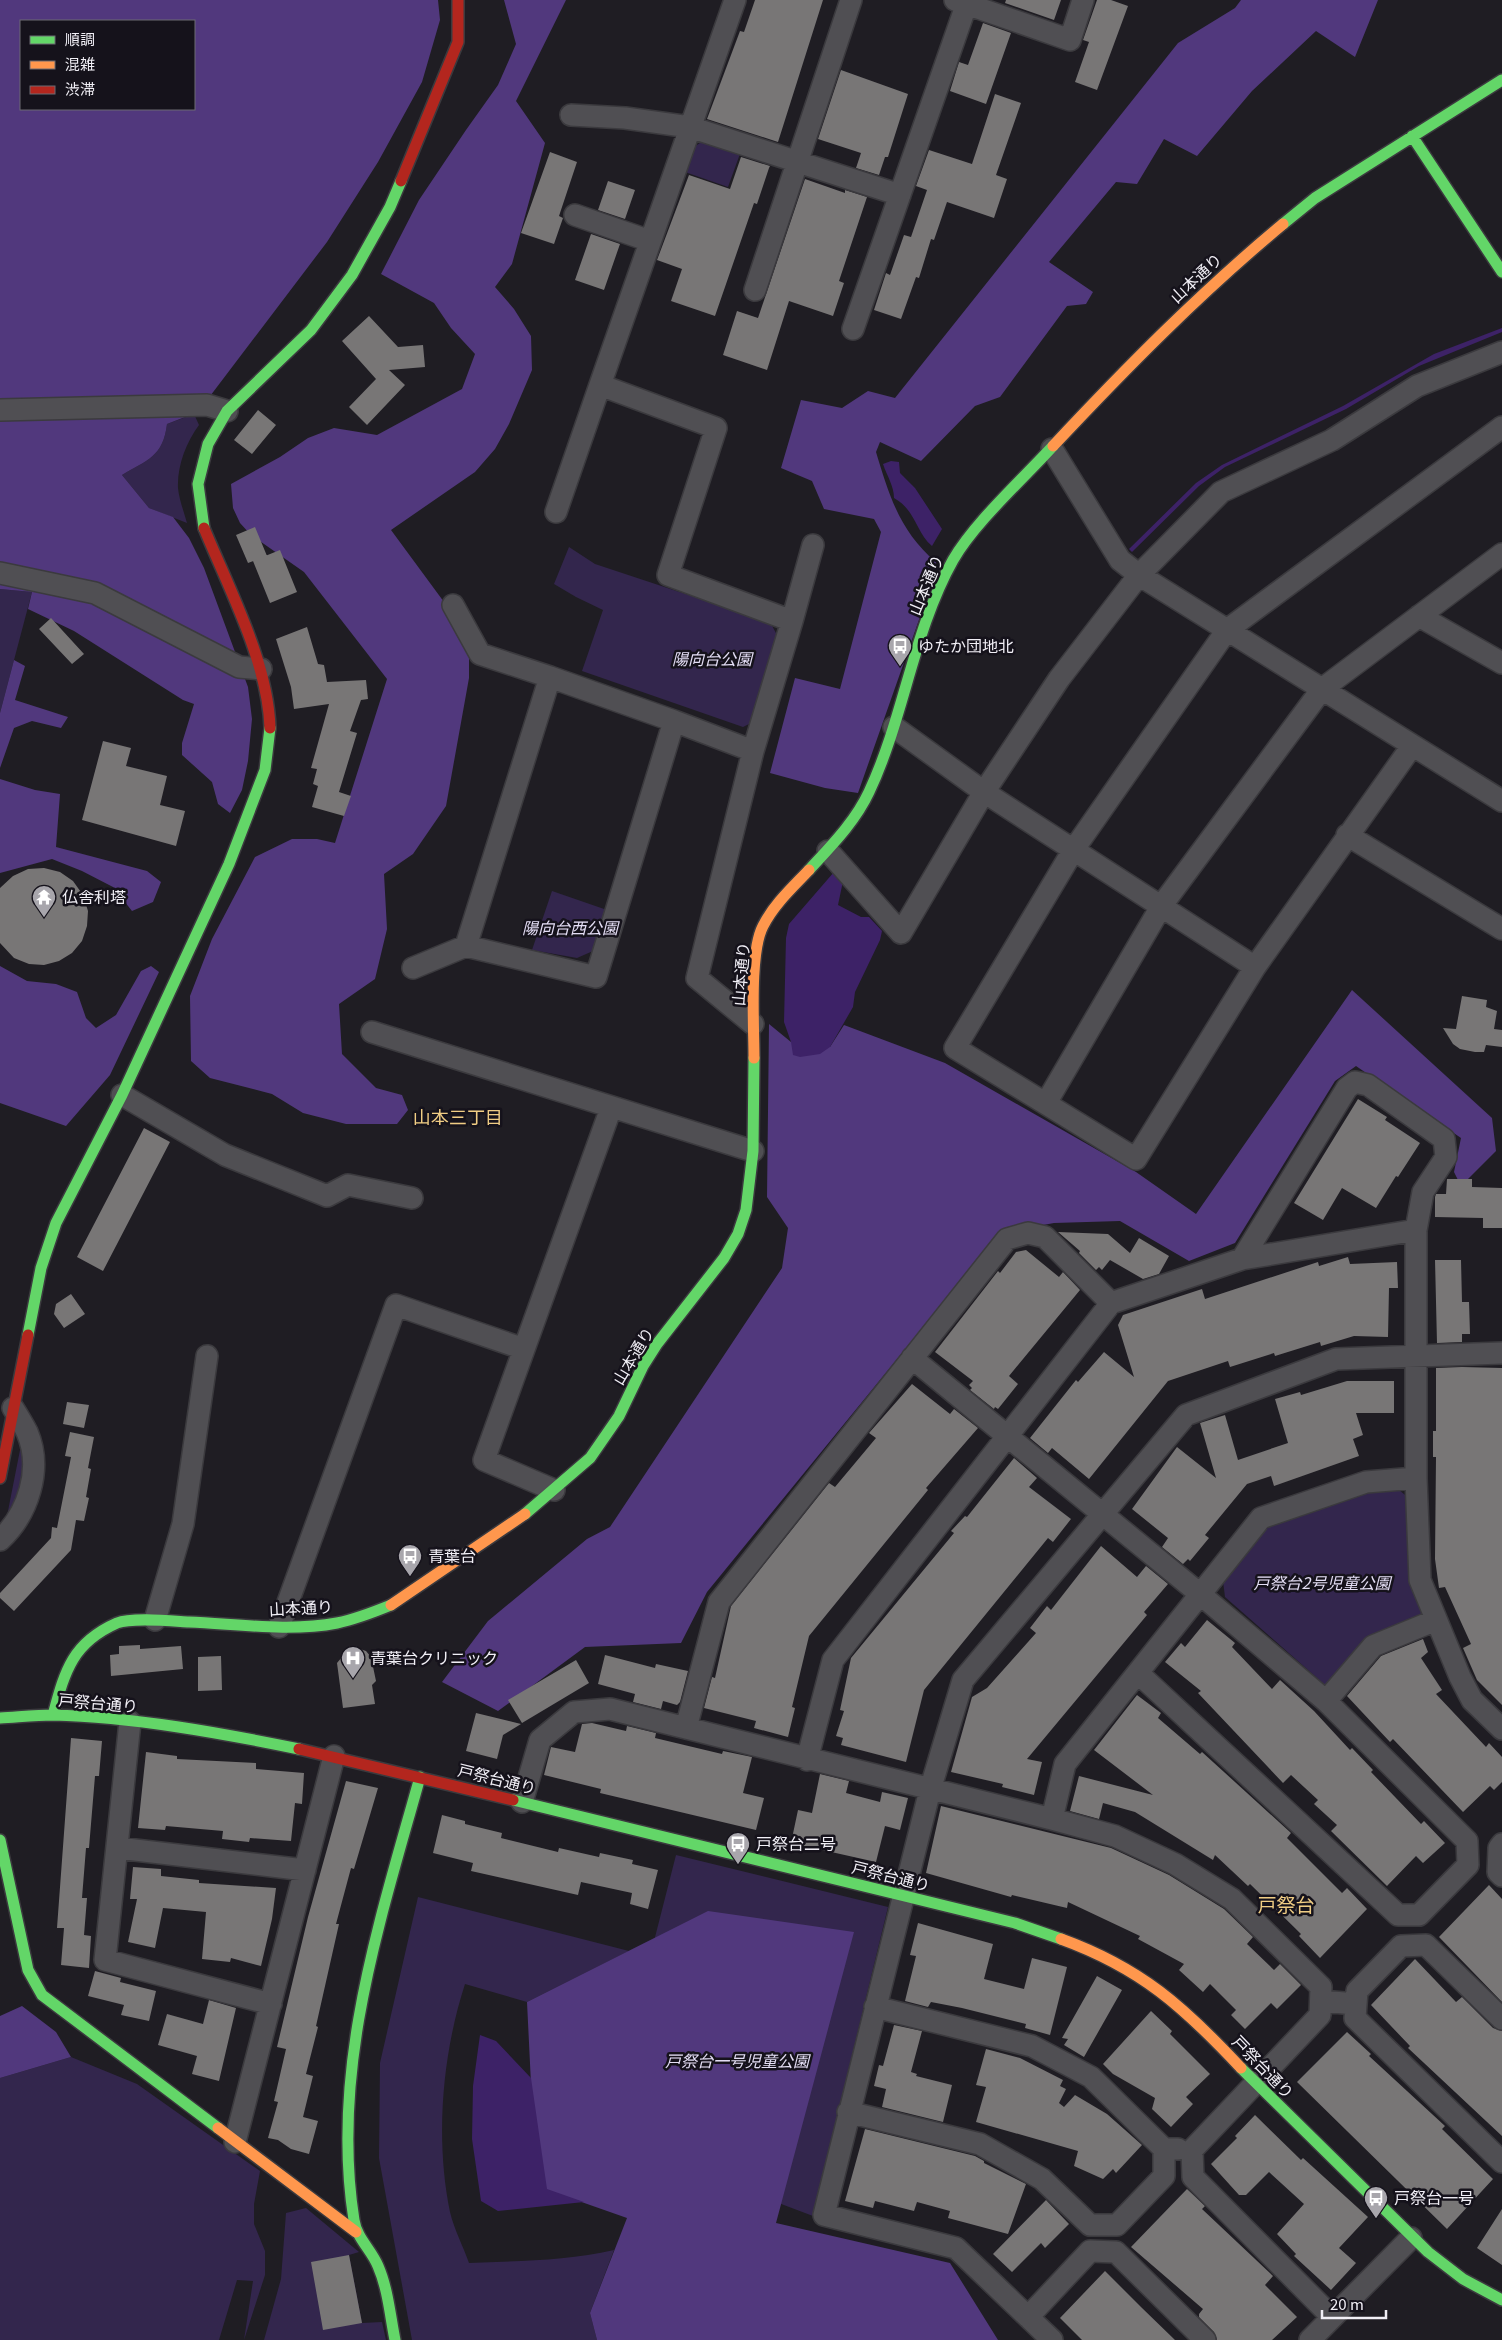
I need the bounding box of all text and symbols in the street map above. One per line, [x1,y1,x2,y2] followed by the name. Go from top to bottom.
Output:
[20,20,195,110] legend
[65,28,95,49] text: 順調
[65,53,95,74] text: 混雑
[65,78,95,99] text: 渋滞
[1164,247,1227,308] street label: 山本通り
[902,550,949,619] street label: 山本通り
[887,633,913,667] bus stop icon: ゆたか団地北
[918,633,1014,657] place label: ゆたか団地北
[672,646,754,670] park label: 陽向台公園
[31,884,57,918] temple icon: 仏舎利塔
[62,884,126,908] place label: 仏舎利塔
[522,915,620,939] park label: 陽向台西公園
[725,941,755,1007] street label: 山本通り
[413,1103,503,1129] district label: 山本三丁目
[605,1322,659,1389] street label: 山本通り
[397,1543,423,1577] bus stop icon: 青葉台
[428,1543,476,1567] place label: 青葉台
[1254,1570,1392,1594] park label: 戸祭台2号児童公園
[268,1593,334,1621] street label: 山本通り
[340,1645,366,1679] hospital icon: 青葉台クリニック
[370,1645,498,1669] place label: 青葉台クリニック
[57,1687,139,1717] street label: 戸祭台通り
[456,1757,539,1799] street label: 戸祭台通り
[725,1831,751,1865] bus stop icon: 戸祭台二号
[756,1831,836,1855] place label: 戸祭台二号
[850,1854,933,1896] street label: 戸祭台通り
[1257,1890,1315,1917] district label: 戸祭台
[1227,2029,1300,2103] street label: 戸祭台通り
[665,2048,811,2072] park label: 戸祭台一号児童公園
[1363,2185,1389,2219] bus stop icon: 戸祭台一号
[1394,2185,1474,2209] place label: 戸祭台一号
[1322,2288,1386,2320] scale bar
[1330,2293,1364,2314] text: 20 m

